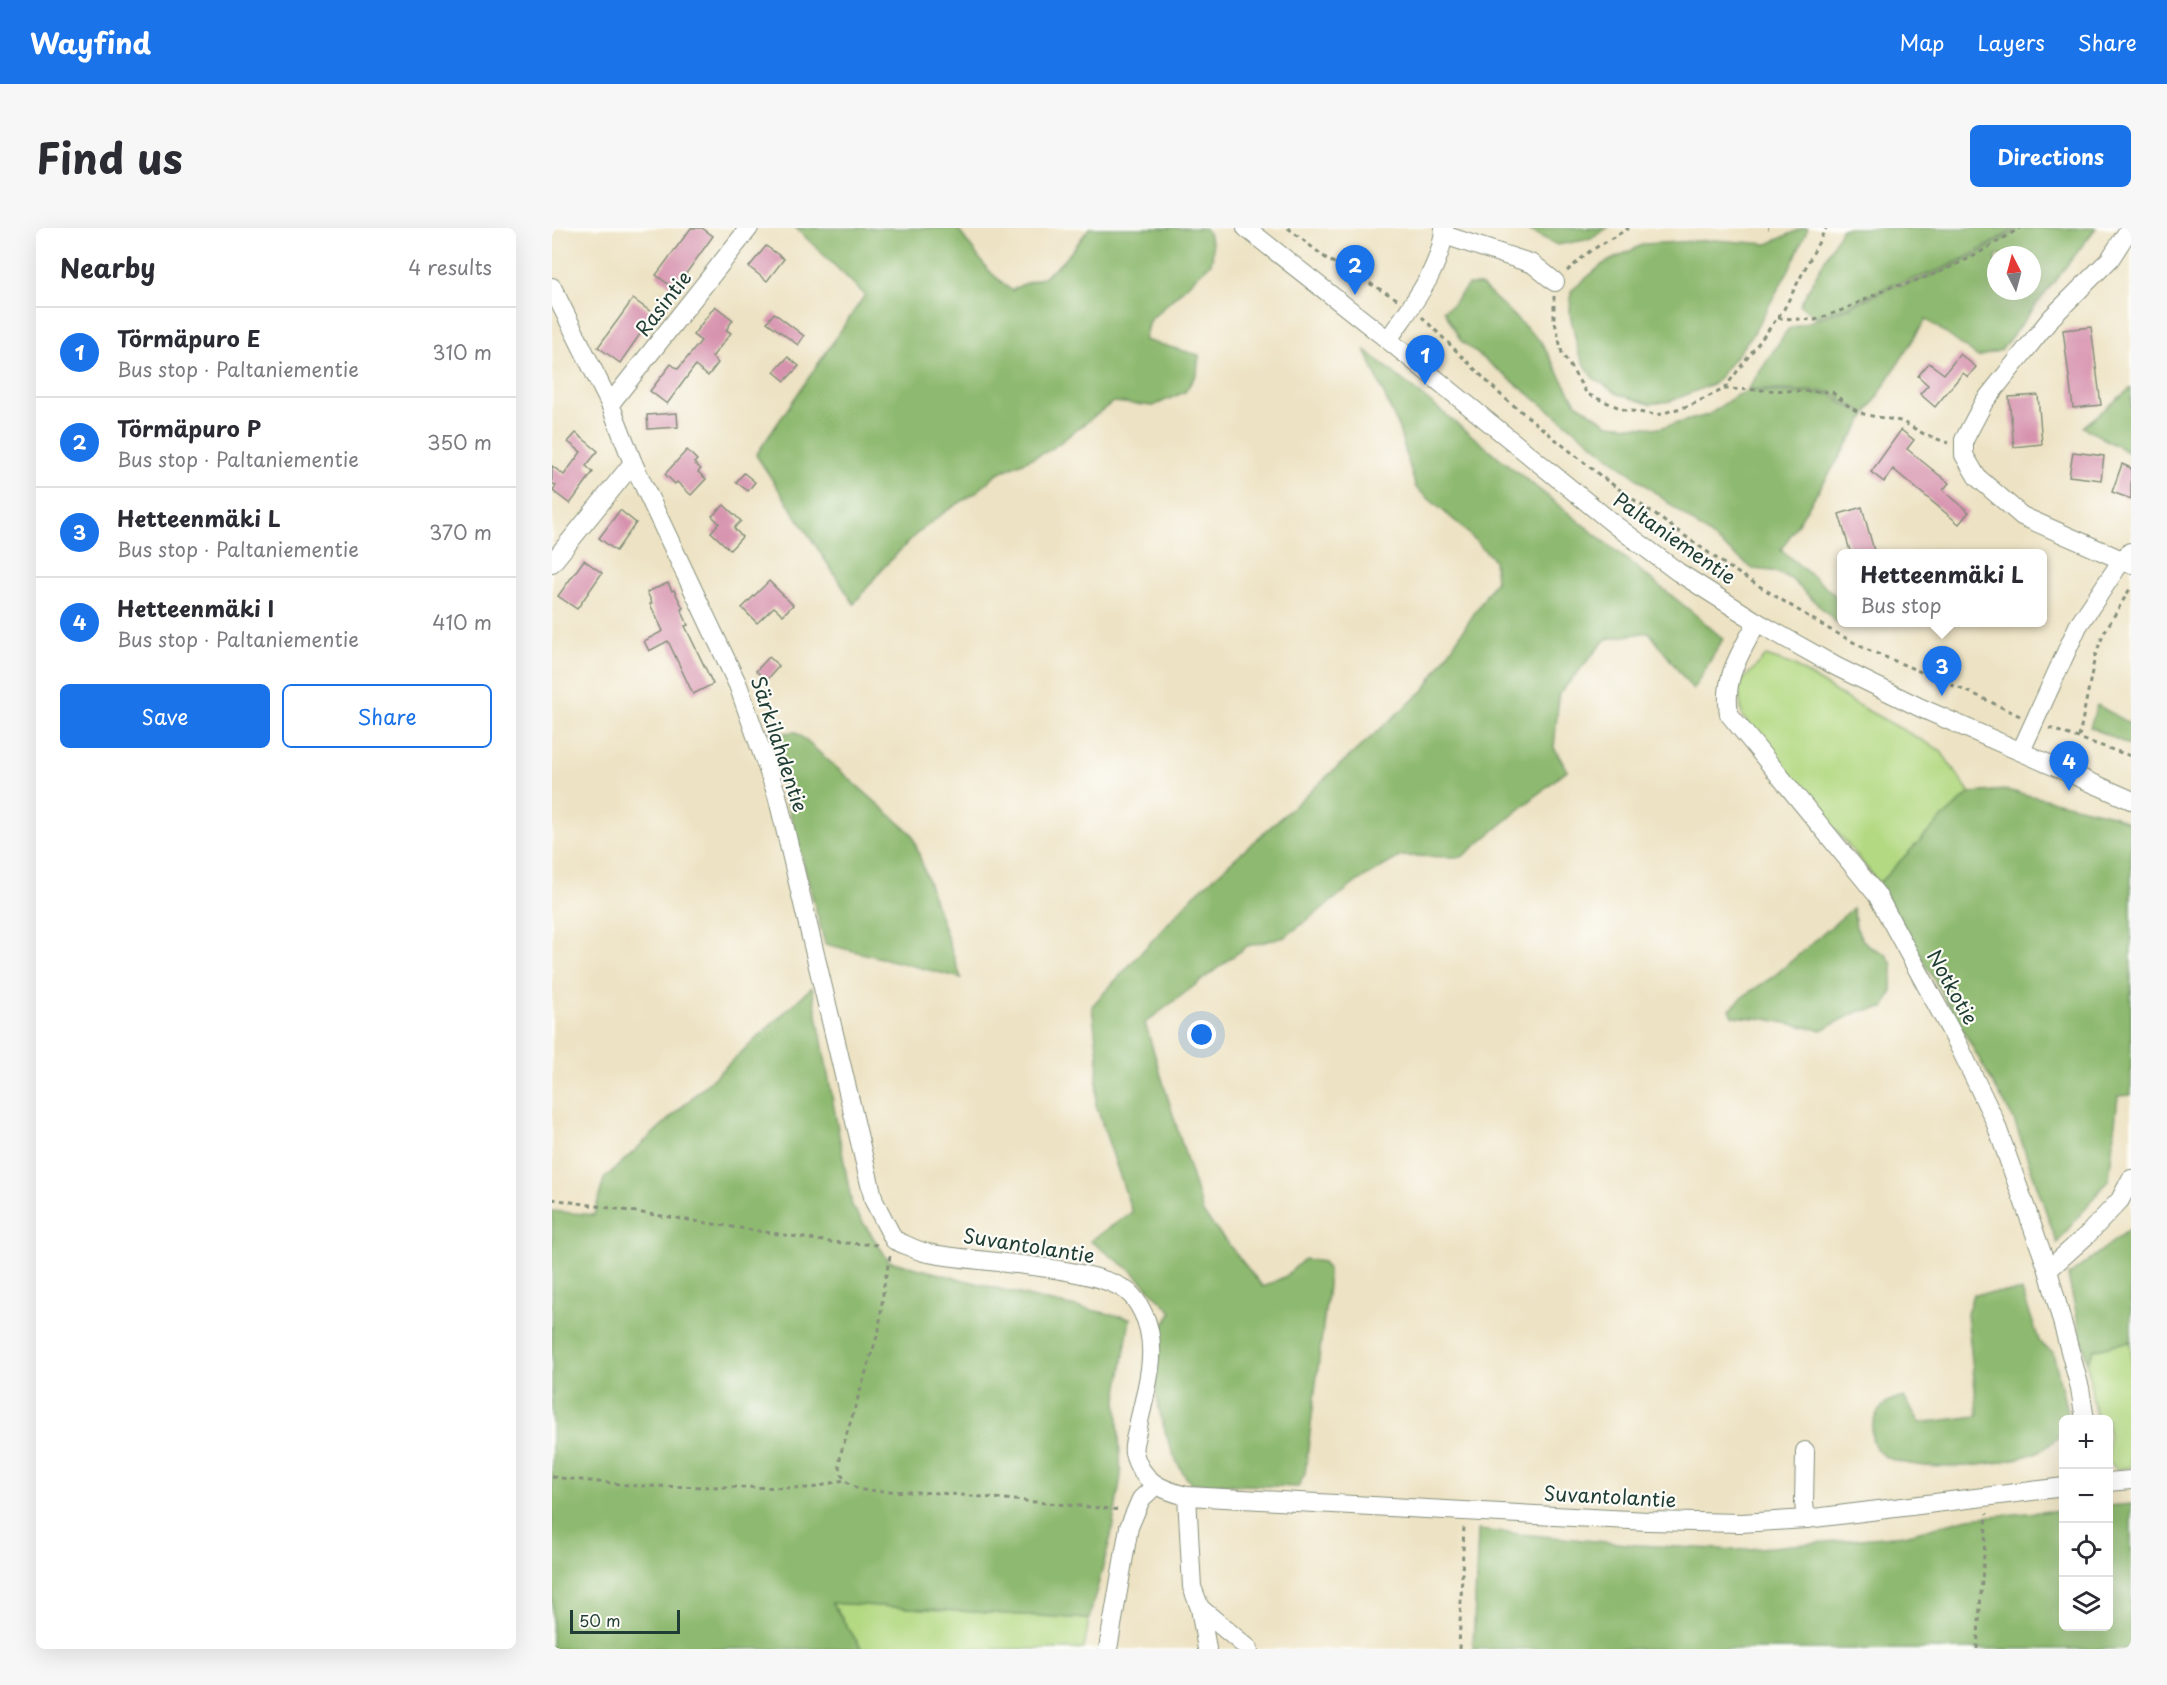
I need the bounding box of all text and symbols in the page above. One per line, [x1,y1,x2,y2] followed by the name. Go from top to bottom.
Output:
[30,21,151,64] text: Wayfind
[1900,26,1944,58] text: Map
[1977,26,2045,58] text: Layers
[2078,26,2137,58] text: Share
[36,125,183,188] text: Find us
[1970,125,2131,187] button: Directions
[1336,245,1374,295] pin: 2
[1987,246,2041,300] north arrow
[60,248,155,287] text: Nearby
[408,252,492,282] text: 4 results
[628,264,698,342] street label: Rasintie
[117,321,260,354] text: Törmäpuro E
[1406,336,1444,385] pin: 1
[75,337,84,367] text: 1
[432,337,492,367] text: 310 m
[117,354,359,384] text: Bus stop · Paltaniementie
[117,411,261,444] text: Törmäpuro P
[72,427,87,457] text: 2
[427,427,492,457] text: 350 m
[117,444,359,474] text: Bus stop · Paltaniementie
[1608,485,1742,591] street label: Paltaniementie
[117,501,281,534] text: Hetteenmäki L
[73,517,86,547] text: 3
[429,517,492,547] text: 370 m
[117,534,359,564] text: Bus stop · Paltaniementie
[1837,549,2047,627] popup
[1860,557,2024,590] text: Hetteenmäki L
[1860,590,1942,620] text: Bus stop
[117,591,274,624] text: Hetteenmäki I
[73,607,86,637] text: 4
[432,607,492,637] text: 410 m
[117,624,359,654] text: Bus stop · Paltaniementie
[1922,646,1962,696] pin: 3
[744,672,816,816] street label: Särkilahdentie
[60,684,270,748] button: Save
[282,684,492,748] button: Share
[2050,742,2089,791] pin: 4
[1920,944,1986,1030] street label: Notkotie
[1187,1020,1216,1049] your location
[961,1220,1097,1270] street label: Suvantolantie
[2059,1415,2113,1631] map controls
[2059,1415,2113,1469] button: +
[2059,1469,2113,1523] button: −
[1543,1478,1677,1514] street label: Suvantolantie
[2059,1523,2113,1577] button: locate
[2059,1577,2113,1631] button: layers
[570,1607,680,1634] scale bar
[579,1608,620,1632] text: 50 m

